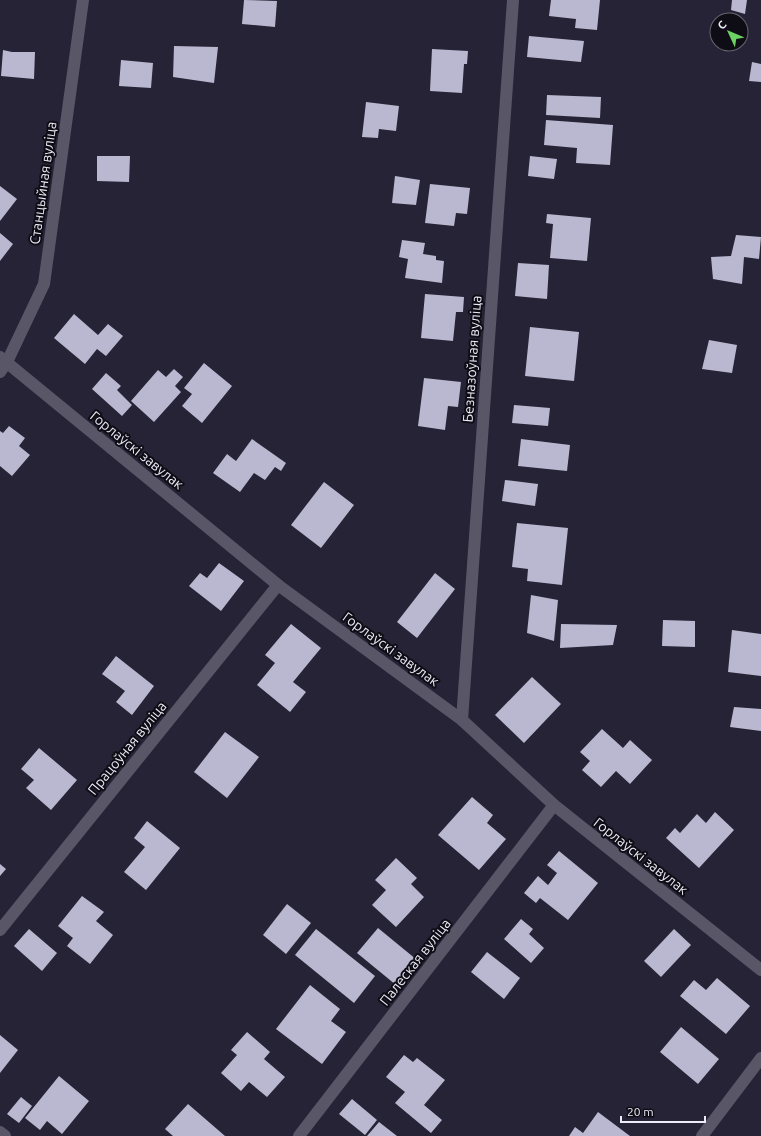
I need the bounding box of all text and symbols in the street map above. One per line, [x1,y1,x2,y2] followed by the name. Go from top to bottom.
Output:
[709,12,749,52] north arrow
[715,18,729,32] text: С
[26,120,60,246] street label: Станцыйная вуліца
[460,295,484,423] street label: Безназоўная вуліца
[87,408,187,492] street label: Горлаўскі завулак
[340,609,442,689] street label: Горлаўскі завулак
[84,698,170,798] street label: Працоўная вуліца
[591,814,691,898] street label: Горлаўскі завулак
[376,915,454,1009] street label: Палеская вуліца
[621,1098,705,1124] scale bar
[627,1105,654,1118] text: 20 m

